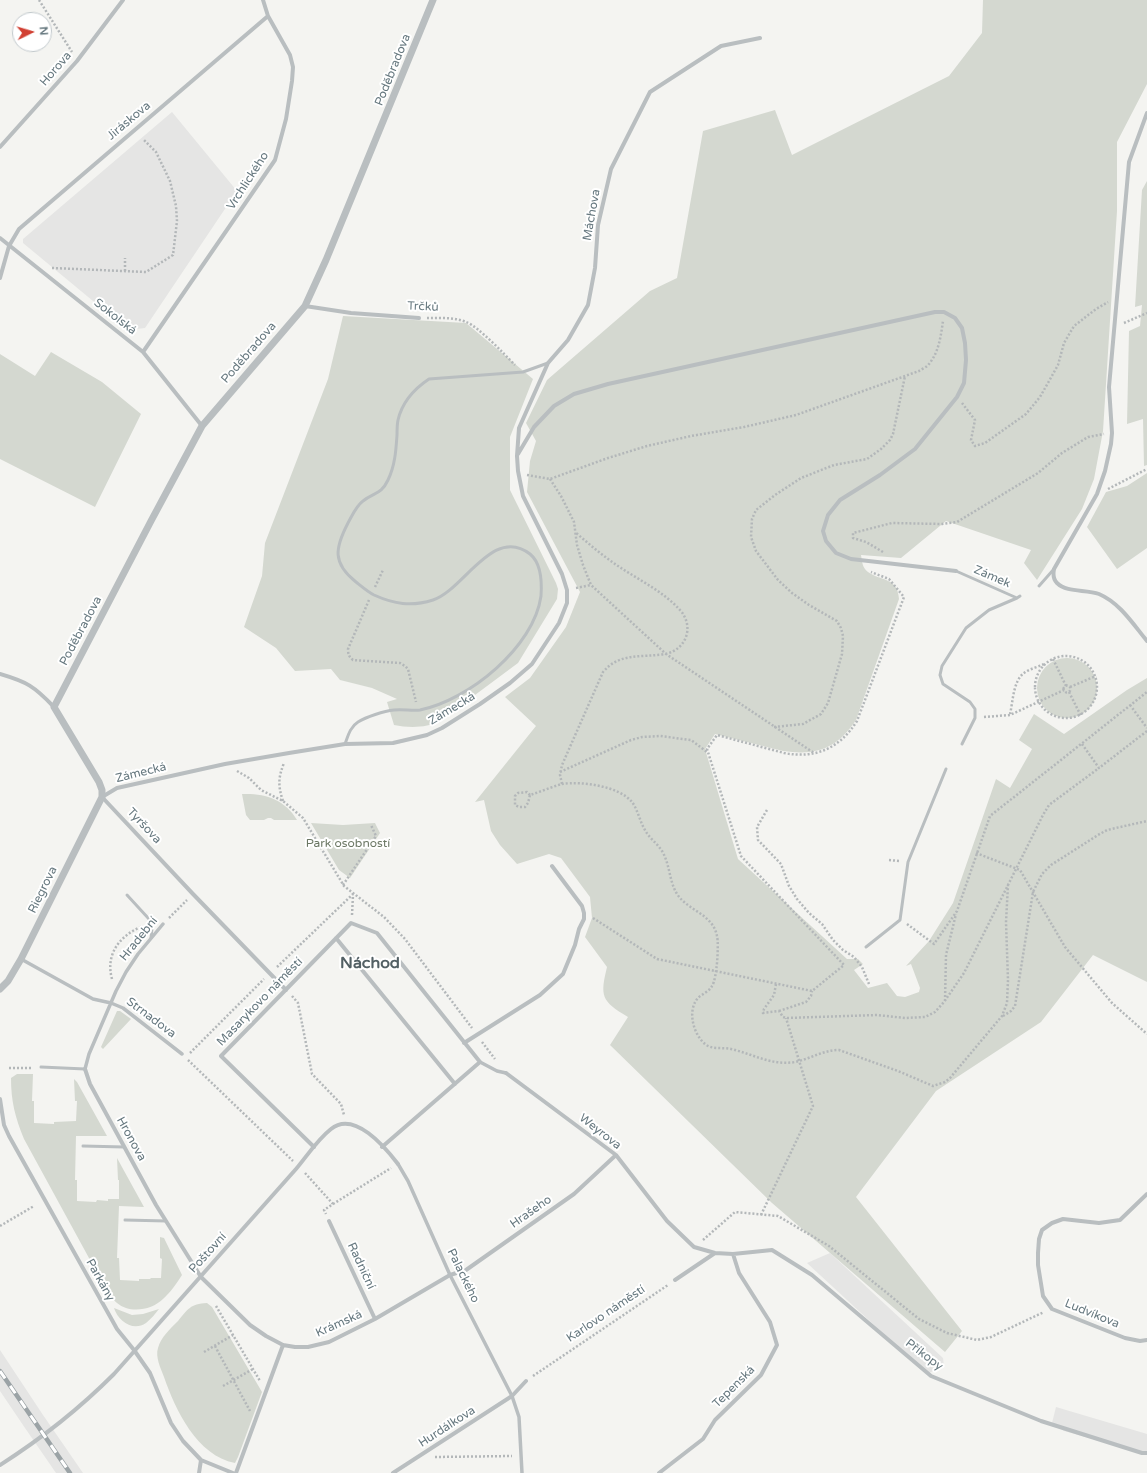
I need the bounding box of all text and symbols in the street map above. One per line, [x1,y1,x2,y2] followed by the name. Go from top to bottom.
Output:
[12,12,52,52] north arrow
[37,26,50,36] text: N
[372,32,414,108] street label: Poděbradova
[37,49,75,89] street label: Horova
[104,99,154,143] street label: Jiráskova
[224,149,272,213] street label: Vrchlického
[580,188,604,242] street label: Máchova
[91,296,139,338] street label: Sokolská
[407,299,439,315] street label: Trčků
[219,319,279,387] street label: Poděbradova
[971,563,1013,591] street label: Zámek
[57,594,105,668] street label: Poděbradova
[426,689,478,729] street label: Zámecká
[114,760,168,786] street label: Zámecká
[124,805,164,847] street label: Tyršova
[306,837,390,851] park label: Park osobností
[25,864,61,916] street label: Riegrova
[117,914,161,964] street label: Hradební
[340,954,400,974] district label: Náchod
[214,955,306,1049] street label: Masarykovo náměstí
[123,995,179,1041] street label: Strnadova
[576,1111,624,1153] street label: Weyrova
[113,1114,149,1164] street label: Hronova
[507,1192,555,1232] street label: Hrašeho
[186,1230,230,1276] street label: Poštovní
[344,1240,378,1292] street label: Radniční
[444,1247,482,1305] street label: Palackého
[83,1256,117,1304] street label: Parkány
[564,1282,648,1346] street label: Karlovo náměstí
[1062,1296,1122,1332] street label: Ludvíkova
[314,1307,364,1341] street label: Krámská
[902,1336,946,1374] street label: Příkopy
[710,1363,758,1411] street label: Tepenská
[416,1403,478,1451] street label: Hurdálkova

